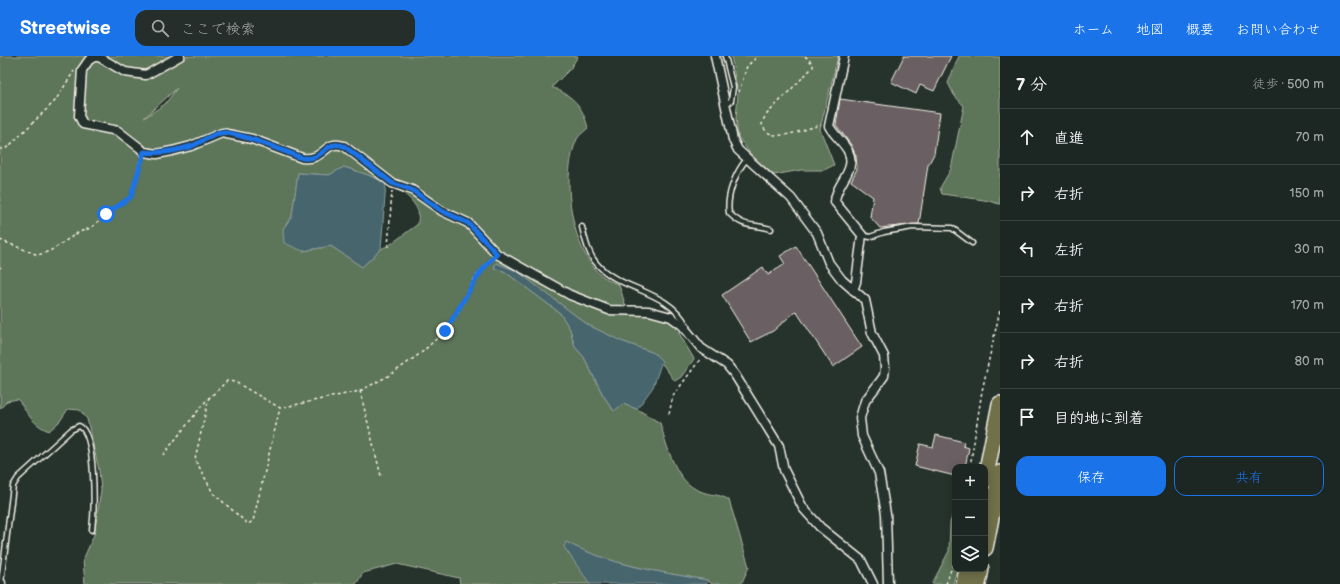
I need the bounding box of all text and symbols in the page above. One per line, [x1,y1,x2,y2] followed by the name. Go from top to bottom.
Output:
[135,10,415,46] search box
[20,17,111,40] text: Streetwise
[149,17,171,39] icon: search
[181,20,256,39] text: ここで検索
[1073,21,1114,38] text: ホーム
[1136,21,1164,38] text: 地図
[1186,21,1214,38] text: 概要
[1236,21,1320,38] text: お問い合わせ
[1016,75,1047,95] text: 7 分
[1253,76,1324,92] text: 徒歩 · 500 m
[1016,126,1038,148] icon: ahead
[1054,129,1084,148] text: 直進
[1296,129,1324,145] text: 70 m
[1016,182,1038,204] icon: right
[1054,185,1084,204] text: 右折
[1290,185,1324,201] text: 150 m
[97,205,115,223] route start
[1016,238,1038,260] icon: left
[1054,241,1084,260] text: 左折
[1294,241,1324,257] text: 30 m
[1016,294,1038,316] icon: right
[1054,297,1084,316] text: 右折
[1291,297,1324,313] text: 170 m
[436,322,454,340] route end
[1016,350,1038,372] icon: right
[1054,353,1084,372] text: 右折
[1295,353,1324,369] text: 80 m
[1016,406,1038,428] icon: arrive
[1054,409,1144,428] text: 目的地に到着
[1016,456,1166,496] button: 保存
[1174,456,1324,496] button: 共有
[952,464,988,572] map controls
[952,464,988,500] button: +
[952,500,988,536] button: −
[952,536,988,572] button: layers

